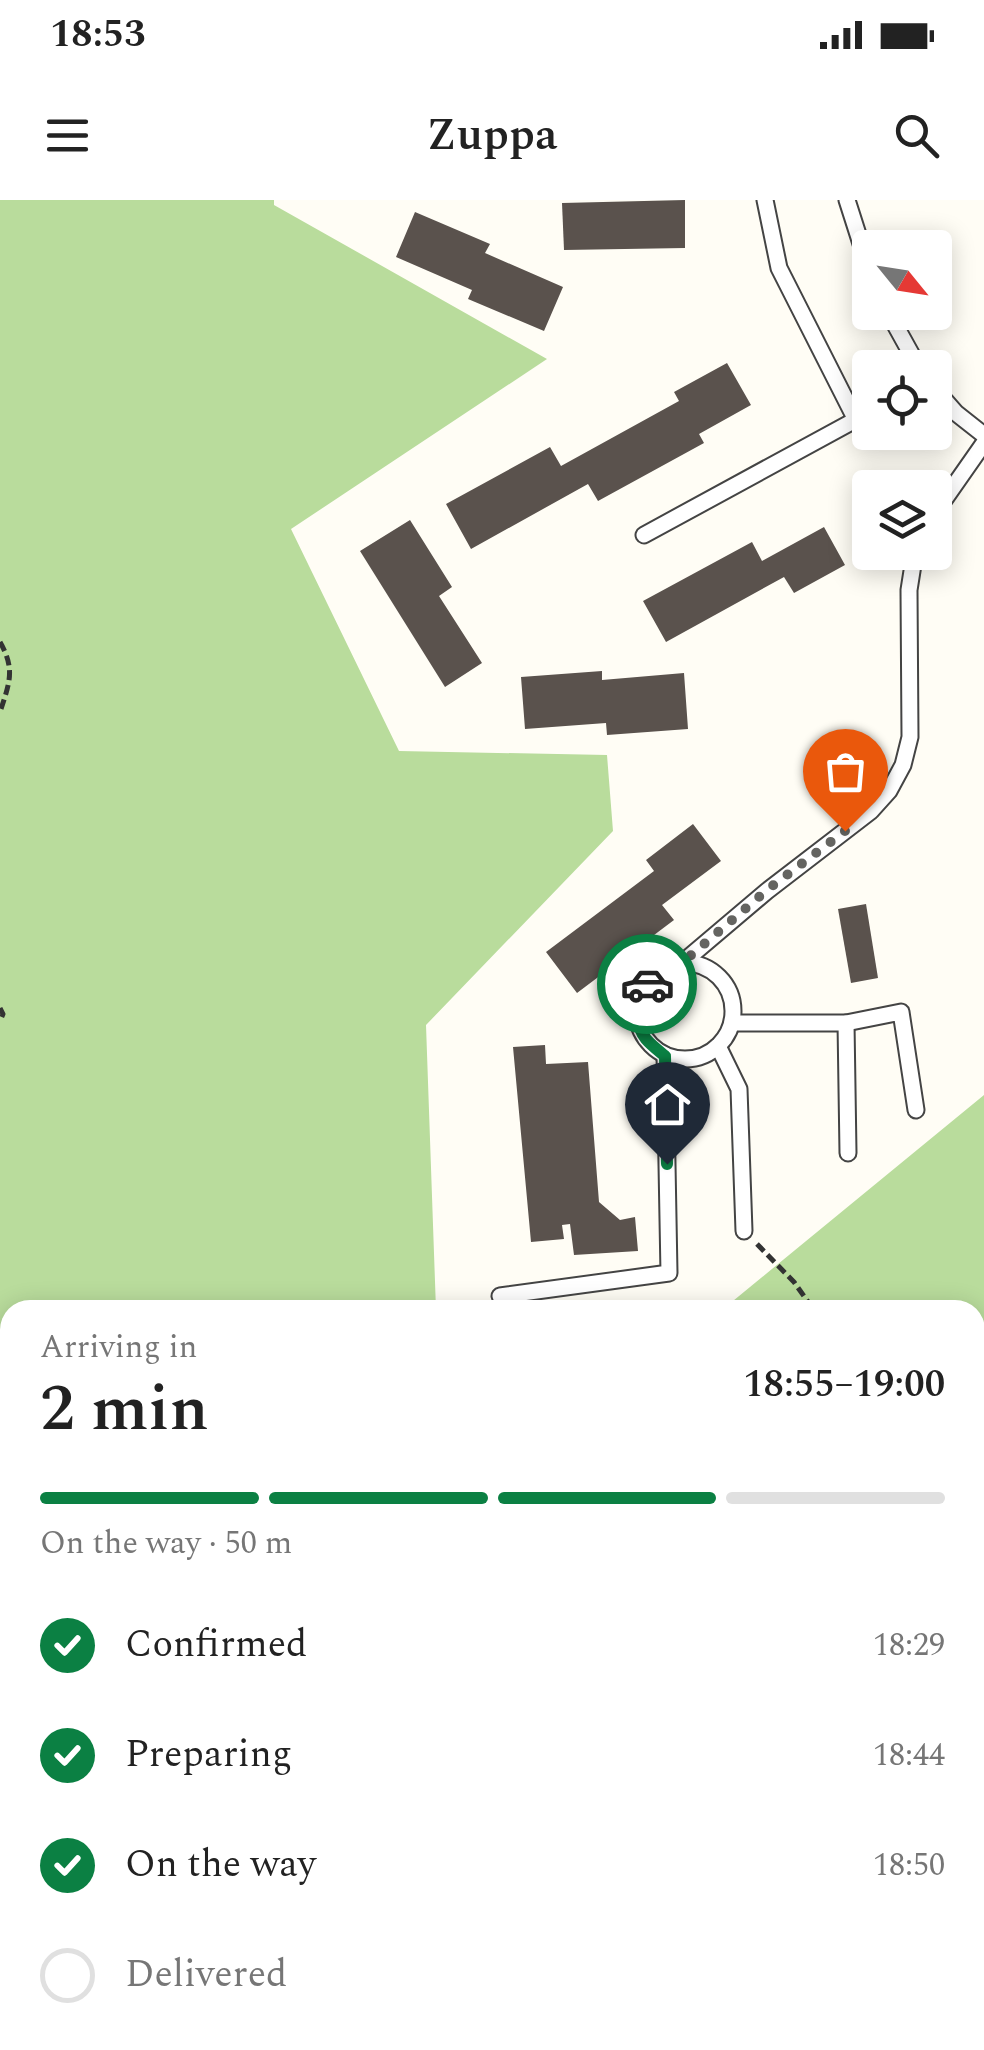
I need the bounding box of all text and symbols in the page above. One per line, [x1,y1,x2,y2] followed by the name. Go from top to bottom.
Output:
[50,6,145,64] text: 18:53
[426,101,558,170] text: Zuppa
[40,108,95,163] icon: menu
[889,108,944,163] icon: search
[852,230,952,330] north arrow
[852,230,952,570] map controls
[852,350,952,450] button: locate
[852,470,952,570] button: layers
[803,729,888,832] pin
[818,744,873,799] icon: bag
[597,934,697,1034] courier
[620,957,675,1012] icon: car
[625,1062,710,1165] pin
[640,1077,695,1132] icon: home
[40,1323,197,1372] text: Arriving in
[743,1356,945,1414] text: 18:55–19:00
[40,1360,209,1459] text: 2 min
[40,1519,292,1568] text: On the way · 50 m
[125,1616,307,1674] text: Confirmed
[40,1618,95,1673] icon: check
[873,1621,945,1670] text: 18:29
[125,1726,292,1784] text: Preparing
[40,1728,95,1783] icon: check
[873,1731,945,1780] text: 18:44
[125,1836,316,1894] text: On the way
[40,1838,95,1893] icon: check
[873,1841,945,1890] text: 18:50
[125,1946,287,2004] text: Delivered

